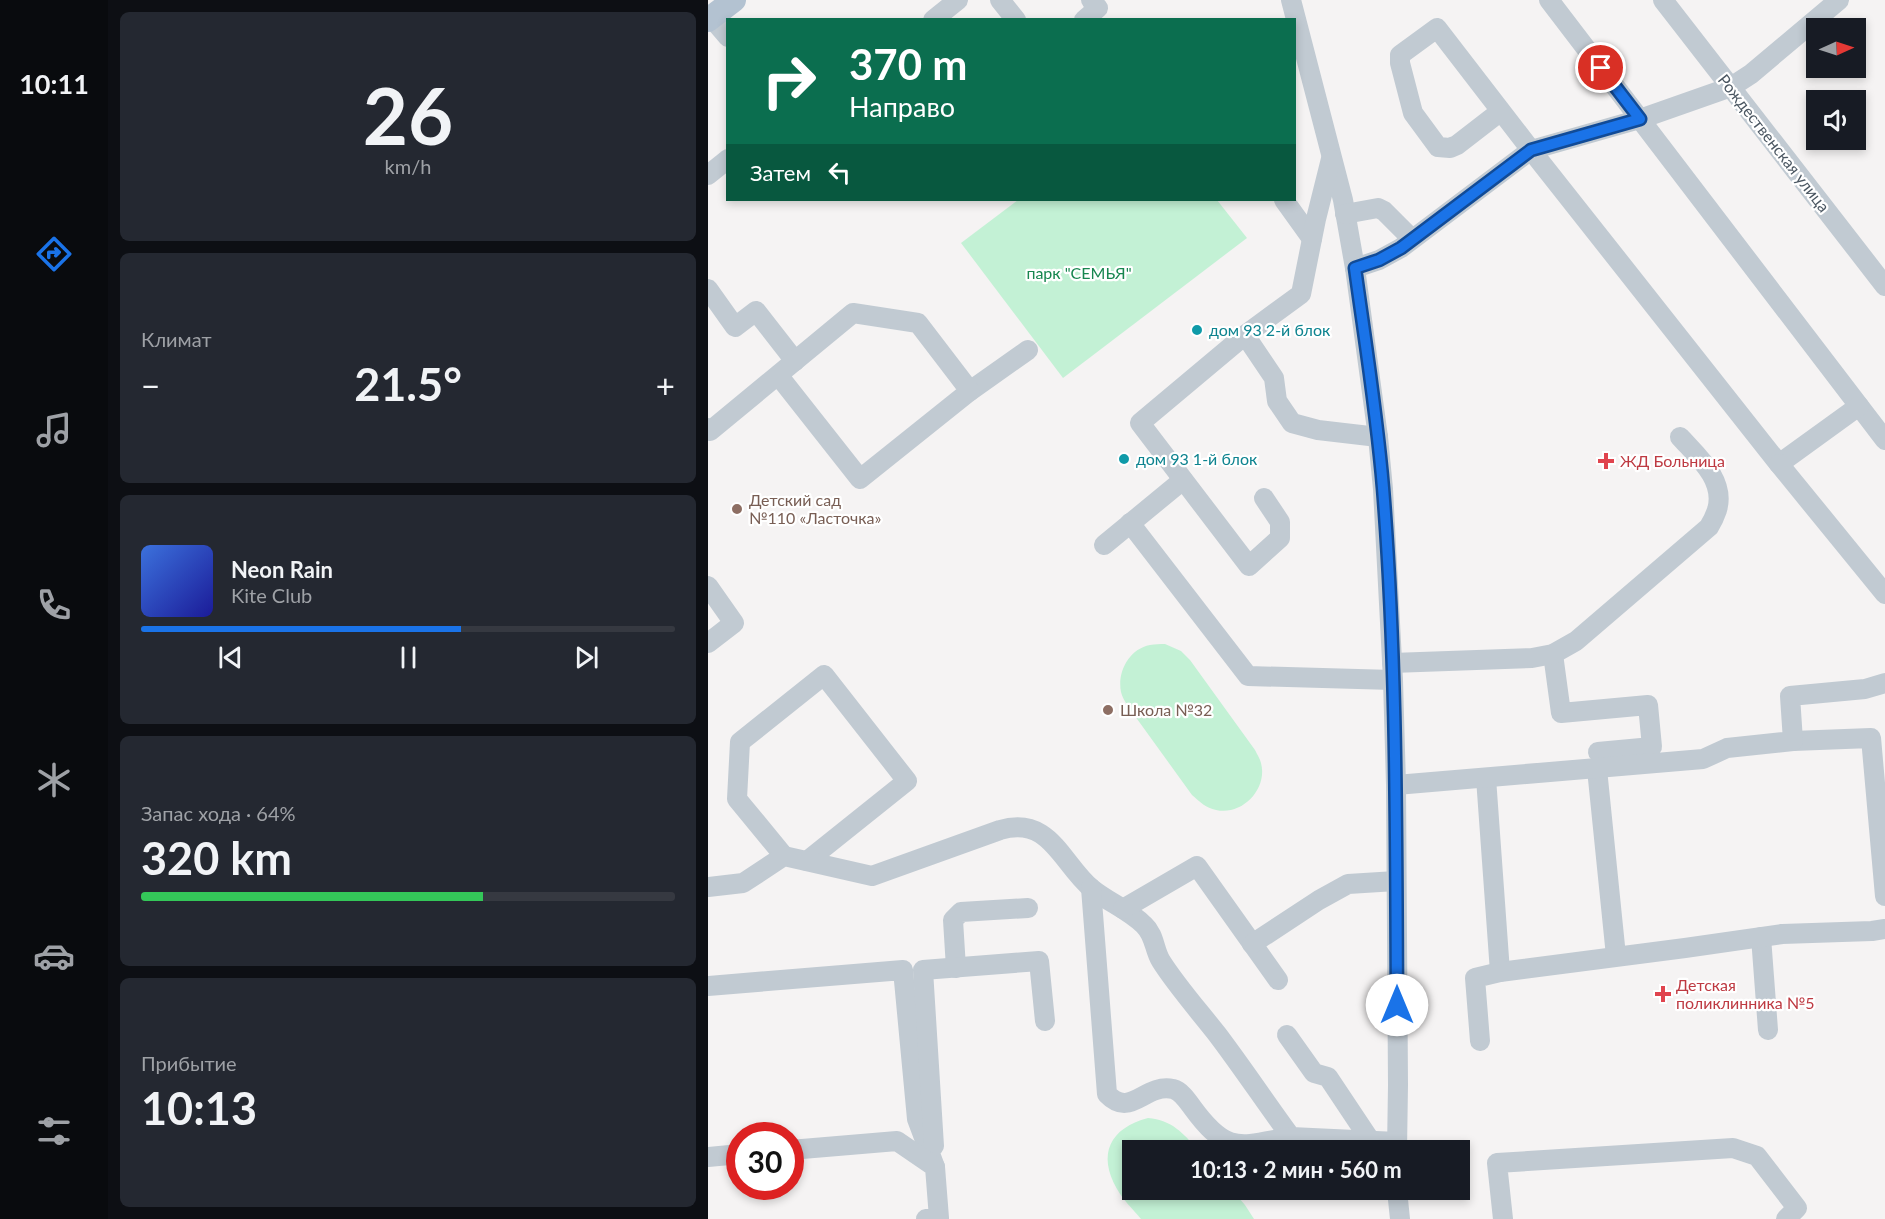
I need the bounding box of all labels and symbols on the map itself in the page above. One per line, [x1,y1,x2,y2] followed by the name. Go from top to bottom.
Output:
[1806,18,1866,78] north arrow
[1575,42,1626,93] pin
[1715,70,1834,215] street label: Рождественская улица
[1026,263,1132,282] park label: парк "СЕМЬЯ"
[1209,320,1331,339] place label: дом 93 2-й блок
[1190,323,1204,337] marker: дом 93 2-й блок
[1136,449,1258,468] place label: дом 93 1-й блок
[1620,451,1725,470] place label: ЖД Больница
[1117,452,1131,466] marker: дом 93 1-й блок
[1597,452,1615,470] marker: ЖД Больница
[749,490,881,527] place label: Детский сад №110 «Ласточка»
[730,502,744,516] marker: Детский сад №110 «Ласточка»
[1120,700,1212,719] place label: Школа №32
[1101,703,1115,717] marker: Школа №32
[1365,973,1429,1037] position arrow
[1676,975,1815,1012] place label: Детская поликлинника №5
[1654,985,1672,1003] marker: Детская поликлинника №5
[726,1122,804,1200] speed limit sign: 30

